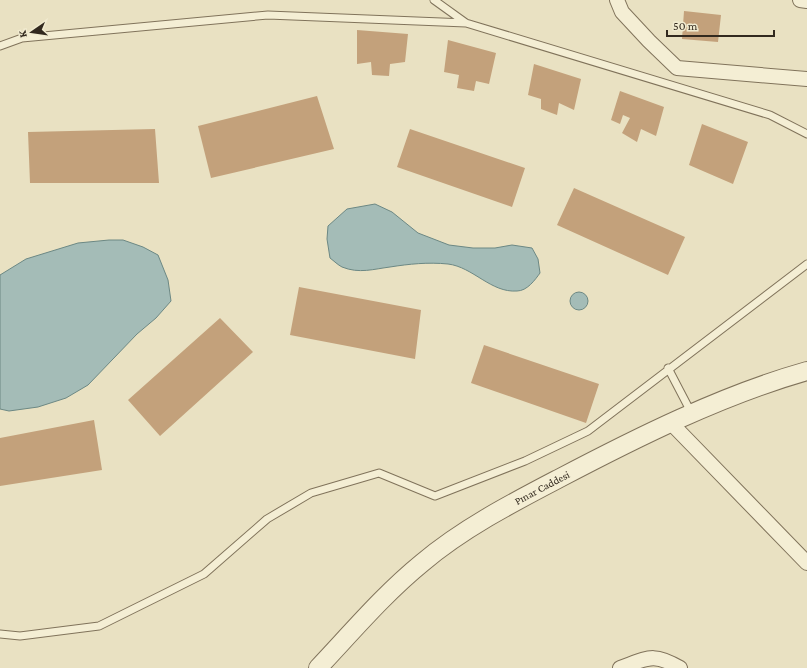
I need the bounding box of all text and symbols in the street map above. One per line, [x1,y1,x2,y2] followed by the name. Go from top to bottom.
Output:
[12,12,52,52] north arrow
[667,12,774,38] scale bar
[673,19,698,33] text: 50 m
[15,29,29,39] text: K
[512,468,572,507] street label: Pınar Caddesi

